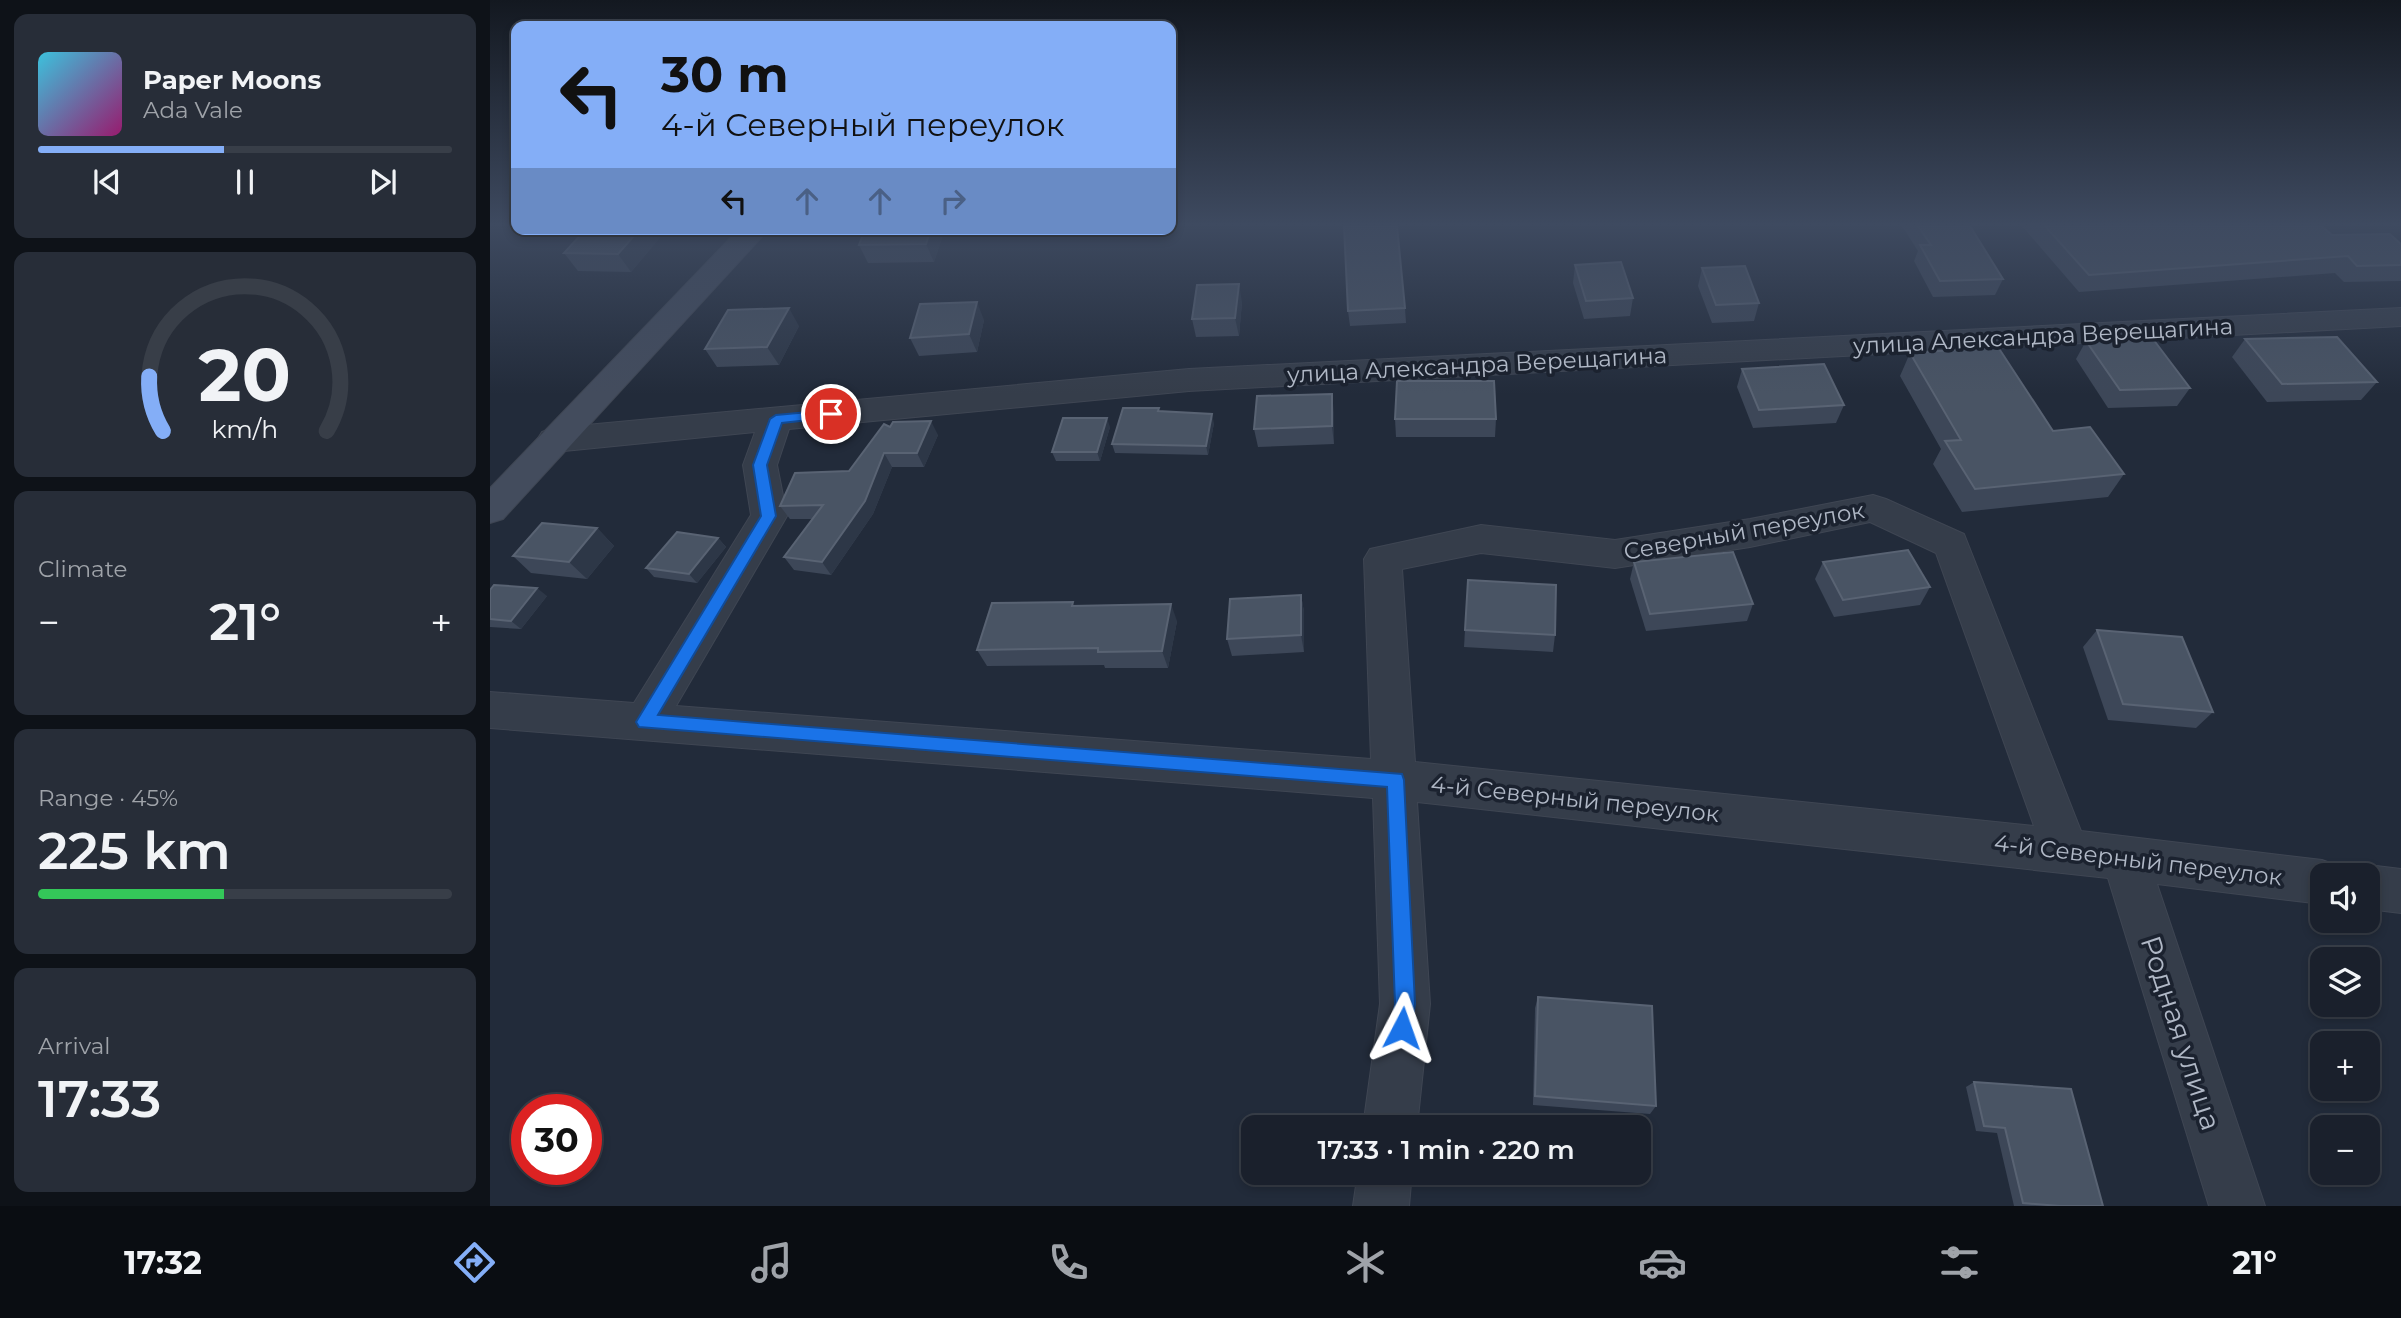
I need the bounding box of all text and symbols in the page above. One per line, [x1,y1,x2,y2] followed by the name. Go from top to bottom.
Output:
[661,45,789,104] text: 30 m
[546,49,637,140] icon: left
[143,64,321,96] text: Paper Moons
[143,96,243,124] text: Ada Vale
[661,105,1064,144] text: 4-й Северный переулок
[88,163,126,201] icon: previous
[226,163,264,201] icon: pause
[364,163,402,201] icon: next
[715,182,753,220] icon: left
[788,182,826,220] icon: ahead
[861,182,899,220] icon: ahead
[934,182,972,220] icon: right
[1851,312,2234,360] street label: улица Александра Верещагина
[199,331,291,419] text: 20
[1285,341,1668,389] street label: улица Александра Верещагина
[801,384,861,444] pin
[812,395,850,433] icon: arrive
[212,413,278,443] text: km/h
[1621,496,1867,566] street label: Северный переулок
[38,555,127,583] text: Climate
[209,590,281,653] text: 21°
[38,599,60,646] text: −
[430,599,452,646] text: +
[1429,770,1721,828] street label: 4-й Северный переулок
[38,784,178,812] text: Range · 45%
[38,819,231,882] text: 225 km
[1992,828,2284,892] street label: 4-й Северный переулок
[2310,863,2380,1185] map controls
[2310,863,2380,933] button: sound
[2134,931,2228,1135] street label: Родная улица
[2310,947,2380,1017] button: layers
[1365,991,1439,1065] position arrow
[2310,1031,2380,1101] button: +
[38,1032,111,1060] text: Arrival
[38,1067,161,1130] text: 17:33
[511,1094,602,1185] speed limit sign: 30
[2310,1115,2380,1185] button: −
[1317,1134,1575,1166] text: 17:33 · 1 min · 220 m
[450,1238,499,1287] icon: directions
[747,1238,796,1287] icon: music
[1044,1238,1093,1287] icon: phone
[1341,1238,1390,1287] icon: climate
[1638,1238,1687,1287] icon: car
[1935,1238,1984,1287] icon: filters
[124,1243,202,1282] text: 17:32
[2232,1243,2277,1282] text: 21°

